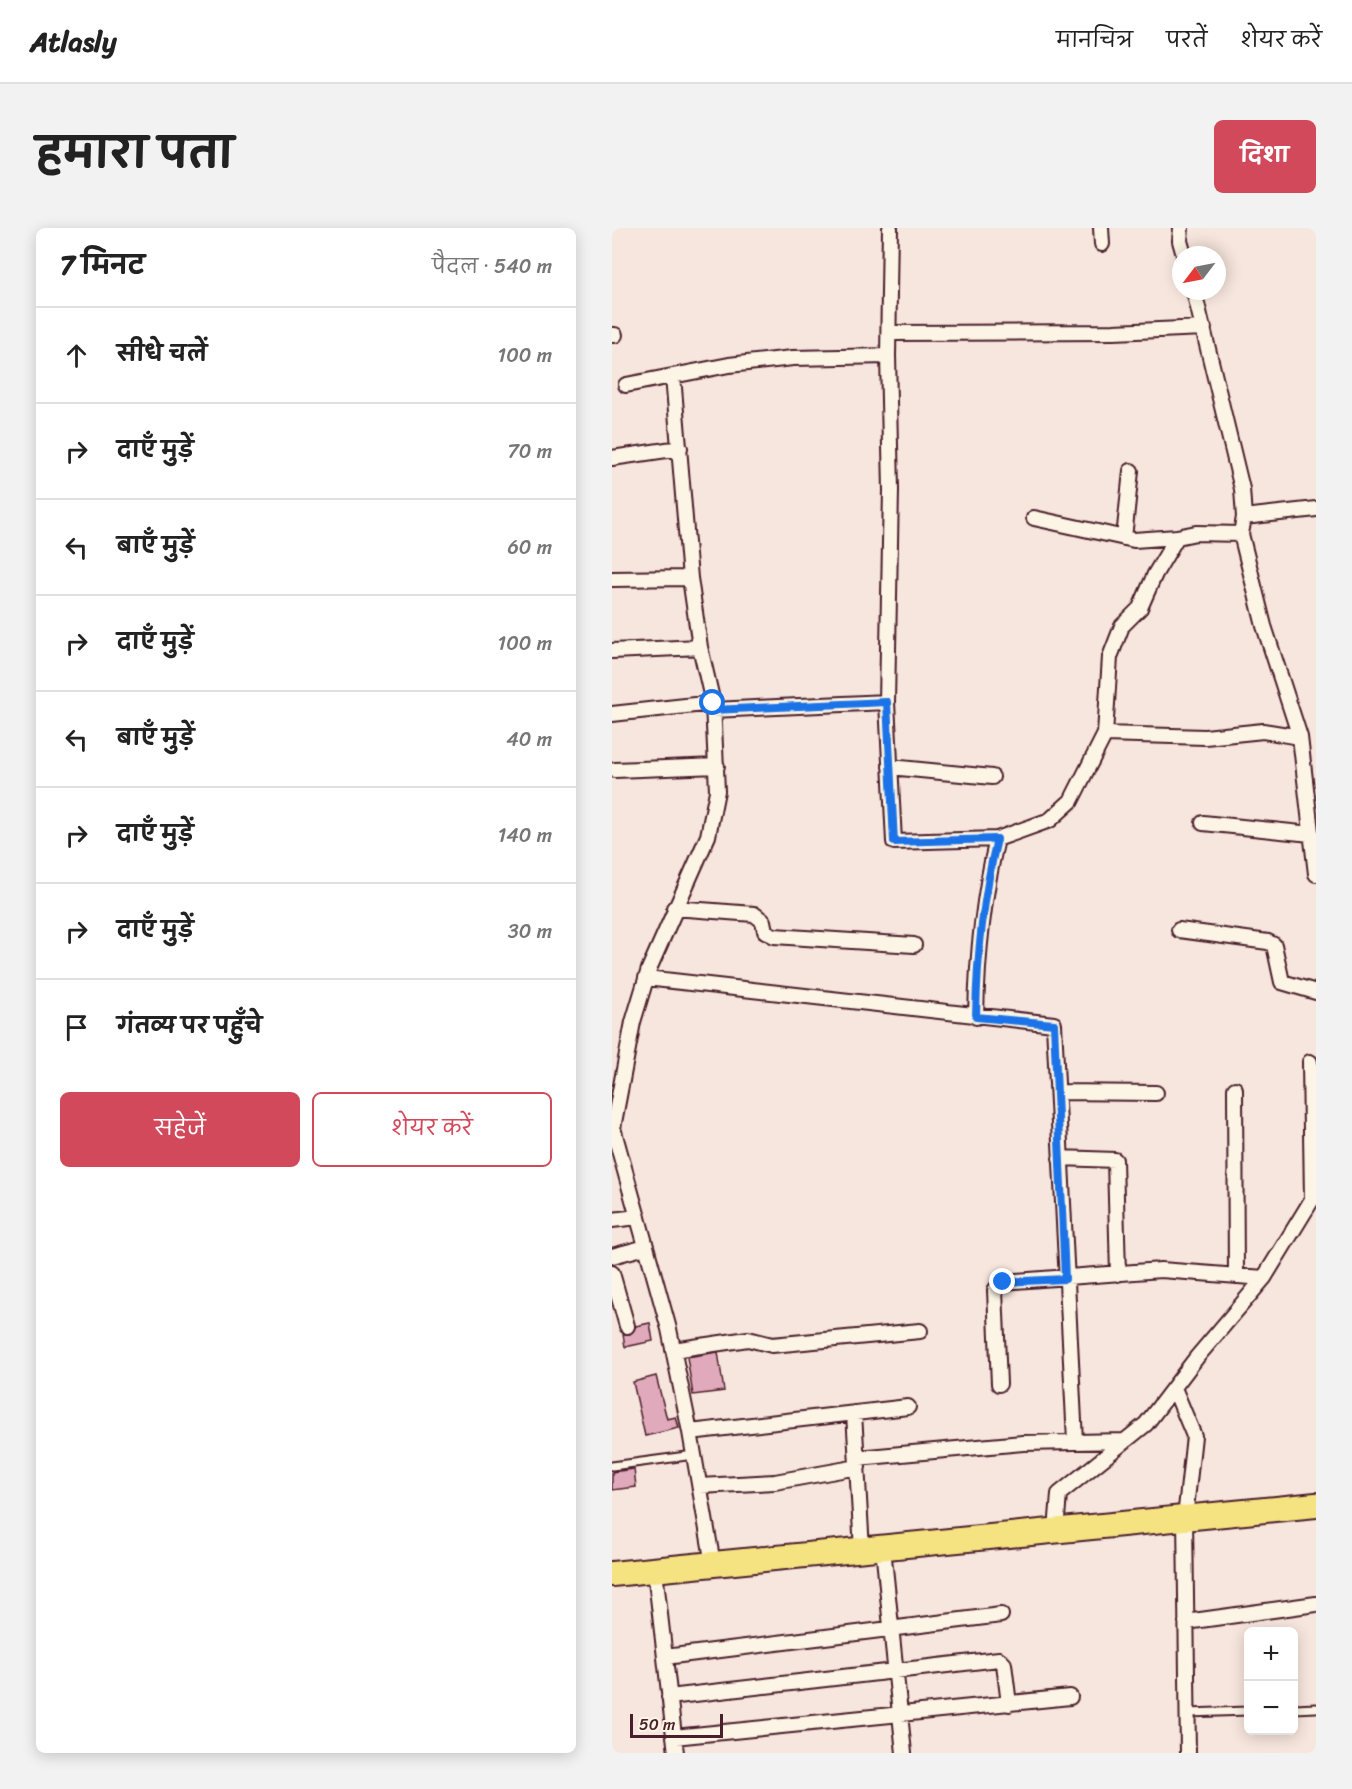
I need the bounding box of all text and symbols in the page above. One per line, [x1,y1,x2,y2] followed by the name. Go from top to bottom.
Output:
[30,17,117,66] text: Atlasly
[1056,21,1133,59] text: मानचित्र
[1166,21,1207,59] text: परतें
[1240,21,1322,59] text: शेयर करें
[36,116,234,190] text: हमारा पता
[1214,120,1316,193] button: दिशा
[60,242,145,288] text: 7 मिनट
[1172,246,1226,300] north arrow
[432,249,552,284] text: पैदल · 540 m
[117,334,207,373] text: सीधे चलें
[498,338,552,373] text: 100 m
[60,339,93,372] icon: ahead
[117,430,194,469] text: दाएँ मुड़ें
[507,434,552,469] text: 70 m
[60,435,93,468] icon: right
[117,526,194,565] text: बाएँ मुड़ें
[507,530,552,565] text: 60 m
[60,531,93,564] icon: left
[117,622,194,661] text: दाएँ मुड़ें
[498,626,552,661] text: 100 m
[60,627,93,660] icon: right
[699,689,725,715] route start
[117,718,194,757] text: बाएँ मुड़ें
[506,722,552,757] text: 40 m
[60,723,93,756] icon: left
[117,814,194,853] text: दाएँ मुड़ें
[498,818,552,853] text: 140 m
[60,819,93,852] icon: right
[117,910,194,949] text: दाएँ मुड़ें
[508,914,552,949] text: 30 m
[60,915,93,948] icon: right
[117,1006,262,1045] text: गंतव्य पर पहुँचे
[60,1011,93,1044] icon: arrive
[60,1092,300,1167] button: सहेजें
[312,1092,552,1167] button: शेयर करें
[989,1268,1015,1294] route end
[1244,1627,1298,1735] map controls
[1244,1627,1298,1681] button: +
[1244,1681,1298,1735] button: −
[639,1710,675,1739] text: 50 m
[630,1711,723,1738] scale bar

